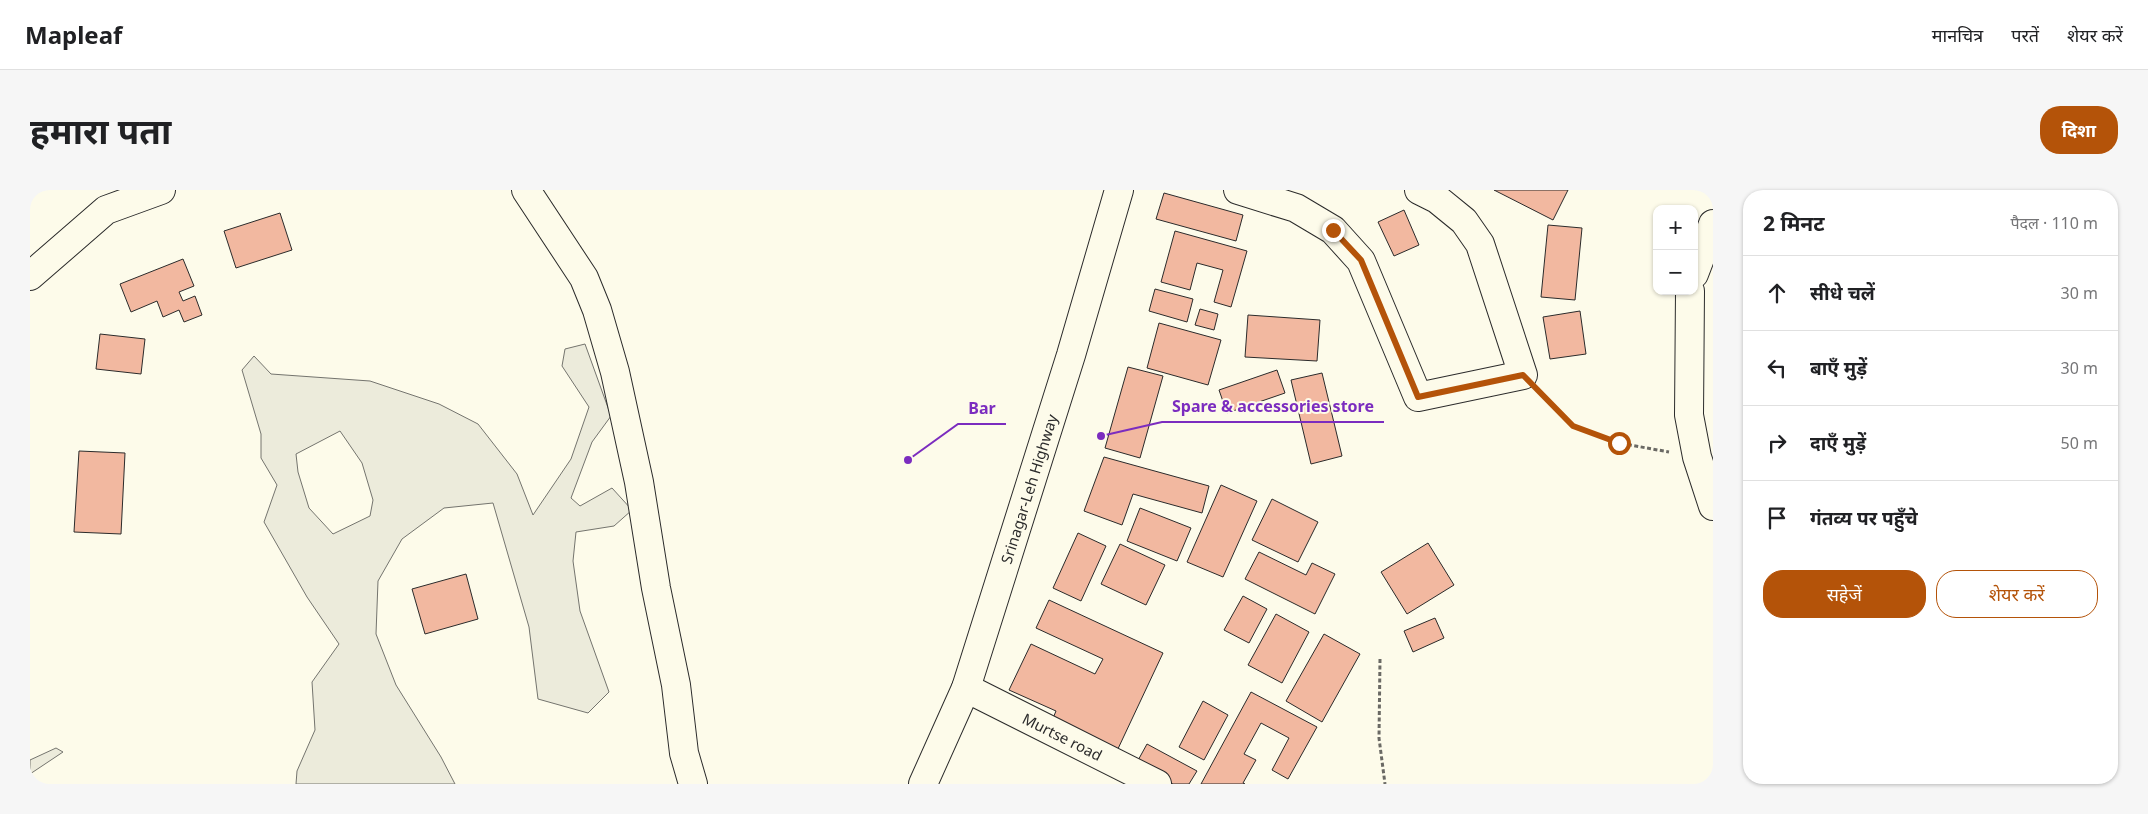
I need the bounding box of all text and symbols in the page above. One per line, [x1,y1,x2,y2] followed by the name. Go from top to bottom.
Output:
[25,18,122,51] text: Mapleaf
[1932,23,1983,47] text: मानचित्र
[2011,23,2039,47] text: परतें
[2067,23,2123,47] text: शेयर करें
[2040,106,2118,154] button: दिशा
[30,107,171,154] text: हमारा पता
[1653,205,1698,295] map controls
[1653,205,1698,250] button: +
[1763,209,1825,237] text: 2 मिनट
[2010,212,2098,234] text: पैदल · 110 m
[1322,219,1345,242] route end
[1653,250,1698,295] button: −
[1763,279,1791,307] icon: ahead
[1810,280,1875,306] text: सीधे चलें
[2061,282,2098,304] text: 30 m
[1763,354,1791,382] icon: left
[1810,355,1867,381] text: बाएँ मुड़ें
[2061,357,2098,379] text: 30 m
[1162,391,1384,422] callout: Spare & accessories store
[958,393,1006,424] callout: Bar
[1172,395,1374,417] text: Spare & accessories store
[968,397,996,419] text: Bar
[996,411,1062,566] street label: Srinagar-Leh Highway
[1763,429,1791,457] icon: right
[1810,430,1866,456] text: दाएँ मुड़ें
[1608,432,1631,455] route start
[2061,432,2098,454] text: 50 m
[1763,504,1791,532] icon: arrive
[1810,505,1918,531] text: गंतव्य पर पहुँचे
[1763,570,1926,618] button: सहेजें
[1936,570,2098,618] button: शेयर करें
[1019,708,1106,765] street label: Murtse road

